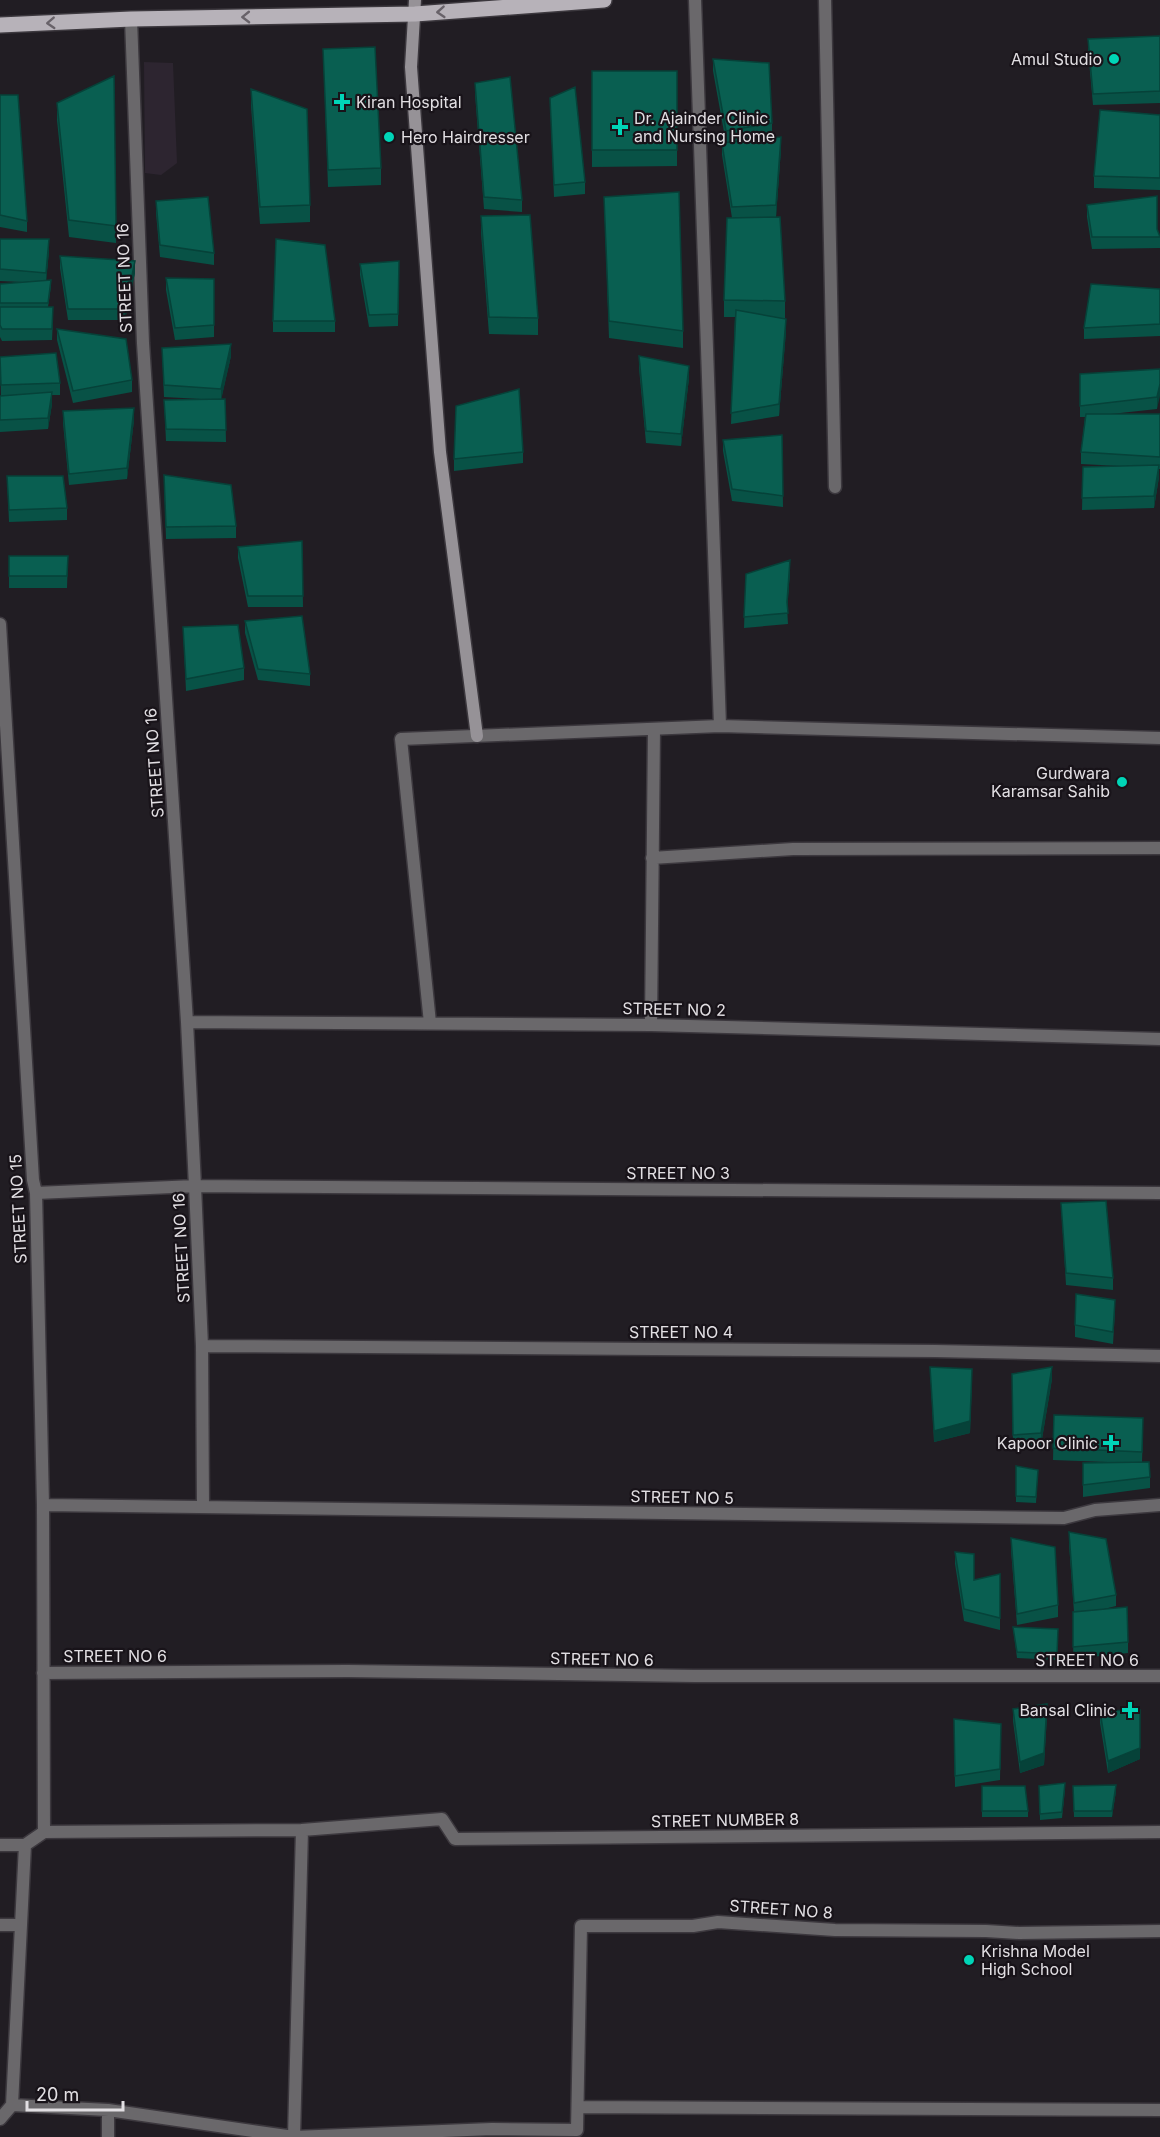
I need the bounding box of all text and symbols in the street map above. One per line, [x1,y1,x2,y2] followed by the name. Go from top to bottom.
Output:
[436,6,445,19] one-way arrow
[241,11,250,23] one-way arrow
[46,16,55,29] one-way arrow
[1011,49,1102,69] place label: Amul Studio
[1107,52,1121,66] marker: Amul Studio
[356,92,462,112] place label: Kiran Hospital
[333,93,351,111] marker: Kiran Hospital
[634,108,775,146] place label: Dr. Ajainder Clinic and Nursing Home
[611,118,629,136] marker: Dr. Ajainder Clinic and Nursing Home
[401,127,530,147] place label: Hero Hairdresser
[382,130,396,144] marker: Hero Hairdresser
[112,223,136,333] street label: STREET NO 16
[140,707,168,819] street label: STREET NO 16
[991,763,1110,801] place label: Gurdwara Karamsar Sahib
[1115,775,1129,789] marker: Gurdwara Karamsar Sahib
[622,998,726,1020] street label: STREET NO 2
[5,1154,31,1264] street label: STREET NO 15
[626,1163,730,1183] street label: STREET NO 3
[168,1192,194,1304] street label: STREET NO 16
[629,1322,733,1342] street label: STREET NO 4
[997,1433,1098,1453] place label: Kapoor Clinic
[1102,1434,1120,1452] marker: Kapoor Clinic
[630,1486,734,1508] street label: STREET NO 5
[63,1646,167,1666] street label: STREET NO 6
[550,1648,654,1670] street label: STREET NO 6
[1035,1650,1139,1670] street label: STREET NO 6
[1019,1700,1116,1720] place label: Bansal Clinic
[1121,1701,1139,1719] marker: Bansal Clinic
[651,1809,799,1831] street label: STREET NUMBER 8
[729,1895,833,1923] street label: STREET NO 8
[981,1941,1090,1979] place label: Krishna Model High School
[962,1953,976,1967] marker: Krishna Model High School
[27,2074,123,2112] scale bar
[36,2084,79,2105] text: 20 m

